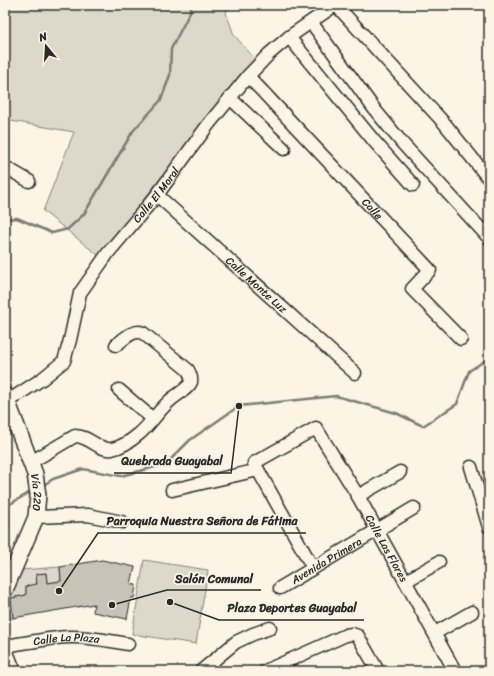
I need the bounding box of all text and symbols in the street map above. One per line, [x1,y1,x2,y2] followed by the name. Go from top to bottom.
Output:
[26,26,66,66] north arrow
[36,27,50,47] text: N
[128,162,185,227] street label: Calle El Moral
[357,194,388,225] street label: Calle
[221,252,292,318] street label: Calle Monte Luz
[114,449,231,473] callout: Quebrada Guayabal
[120,450,223,472] text: Quebrada Guayabal
[25,472,47,512] street label: Vía 220
[98,509,306,533] callout: Parroquia Nuestra Señora de Fátima
[107,510,298,532] text: Parroquia Nuestra Señora de Fátima
[360,511,413,586] street label: Calle Las Flores
[287,532,366,590] street label: Avenida Primera
[167,566,261,590] callout: Salón Comunal
[174,568,253,590] text: Salón Comunal
[219,596,364,620] callout: Plaza Deportes Guayabal
[227,597,357,619] text: Plaza Deportes Guayabal
[32,628,101,651] street label: Calle La Plaza

